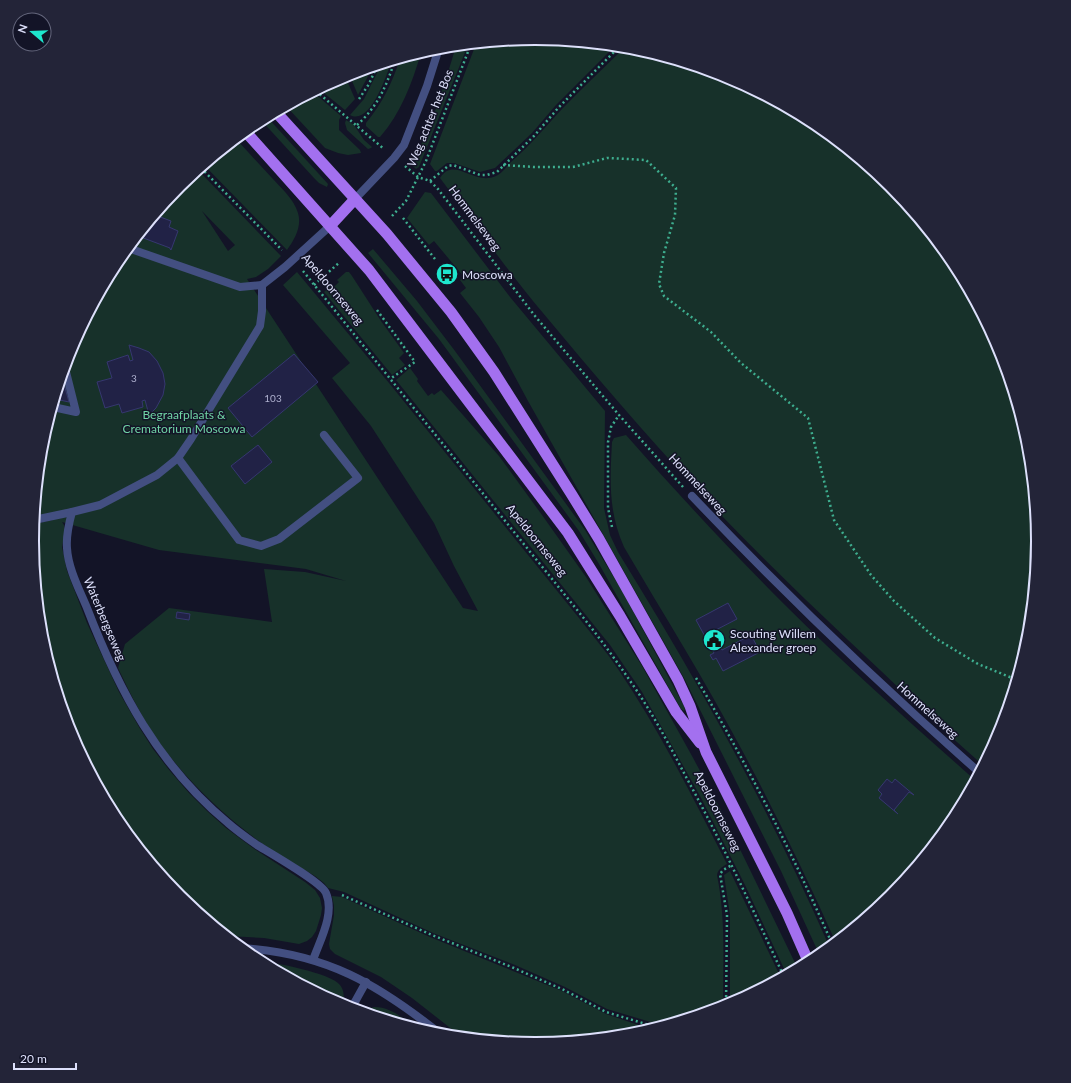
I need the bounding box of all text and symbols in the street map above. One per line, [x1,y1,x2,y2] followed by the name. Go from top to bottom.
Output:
[12,12,52,52] north arrow
[15,22,30,35] text: N
[404,67,456,169] street label: Weg achter het Bos
[446,182,504,254] street label: Hommelseweg
[299,250,367,328] street label: Apeldoornseweg
[434,261,460,287] bus stop icon: Moscowa
[462,267,513,282] place label: Moscowa
[131,372,137,384] house number: 3
[264,392,282,404] house number: 103
[123,407,245,436] park label: Begraafplaats & Crematorium Moscowa
[666,450,730,518] street label: Hommelseweg
[503,501,571,579] street label: Apeldoornseweg
[81,575,129,663] street label: Waterbergseweg
[730,626,817,655] place label: Scouting Willem Alexander groep
[701,627,727,653] public building icon: Scouting Willem Alexander groep
[894,678,962,742] street label: Hommelseweg
[691,768,745,854] street label: Apeldoornseweg
[14,1045,76,1071] scale bar
[20,1051,47,1066] text: 20 m

